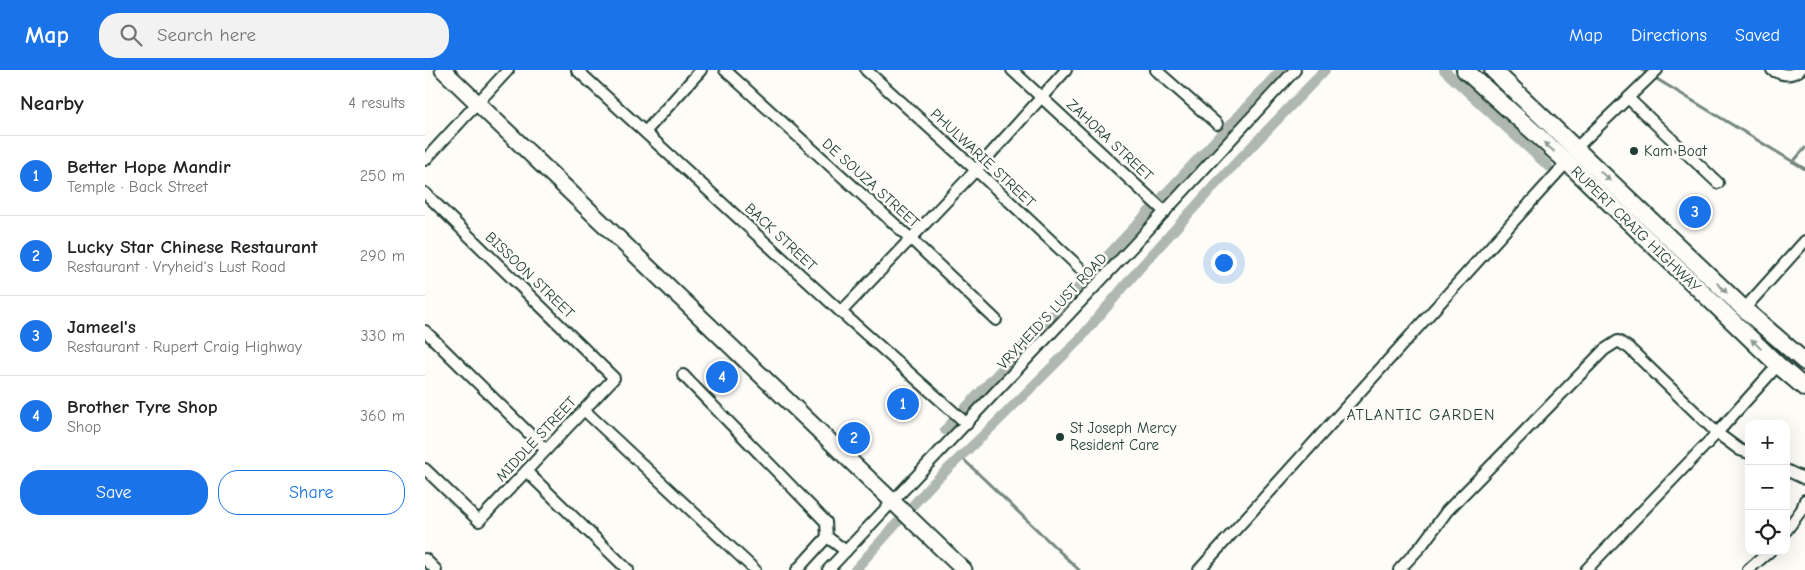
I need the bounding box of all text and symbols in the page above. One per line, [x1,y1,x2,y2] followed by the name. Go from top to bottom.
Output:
[99,13,449,58] search box
[25,21,69,49] text: Map
[117,21,145,49] icon: search
[157,24,256,46] text: Search here
[1569,25,1603,46] text: Map
[1631,25,1707,46] text: Directions
[1735,25,1780,46] text: Saved
[20,91,84,115] text: Nearby
[348,94,405,112] text: 4 results
[1063,95,1157,185] street label: ZAHORA STREET
[927,105,1039,211] street label: PHULWARIE STREET
[818,134,924,232] street label: DE SOUZA STREET
[1544,141,1556,153] one-way arrow
[1644,142,1708,160] place label: Kam Boat
[1628,145,1640,157] marker: Kam Boat
[67,156,231,178] text: Better Hope Mandir
[1567,162,1705,296] street label: RUPERT CRAIG HIGHWAY
[33,167,39,185] text: 1
[360,167,405,185] text: 250 m
[1599,170,1611,182] one-way arrow
[67,178,208,196] text: Temple · Back Street
[1679,193,1711,231] pin: 3
[741,199,821,275] street label: BACK STREET
[482,228,578,322] street label: BISSOON STREET
[67,236,317,258] text: Lucky Star Chinese Restaurant
[32,247,40,265] text: 2
[360,247,405,265] text: 290 m
[993,249,1111,373] street label: VRYHEID'S LUST ROAD
[1211,250,1237,276] your location
[67,258,286,276] text: Restaurant · Vryheid's Lust Road
[1716,282,1728,294] one-way arrow
[67,316,136,338] text: Jameel's
[32,327,40,345] text: 3
[360,327,405,345] text: 330 m
[67,338,302,356] text: Restaurant · Rupert Craig Highway
[1750,338,1762,350] one-way arrow
[706,358,738,396] pin: 4
[887,385,919,423] pin: 1
[492,393,580,485] street label: MIDDLE STREET
[67,396,218,418] text: Brother Tyre Shop
[1346,406,1496,424] district label: ATLANTIC GARDEN
[32,407,40,425] text: 4
[360,407,405,425] text: 360 m
[67,418,101,436] text: Shop
[838,419,870,457] pin: 2
[1070,419,1177,454] place label: St Joseph Mercy Resident Care
[1745,420,1790,555] map controls
[1745,420,1790,465] button: +
[1054,431,1066,443] marker: St Joseph Mercy Resident Care
[1745,465,1790,510] button: −
[20,470,208,515] button: Save
[218,470,405,515] button: Share
[1745,510,1790,555] button: locate

